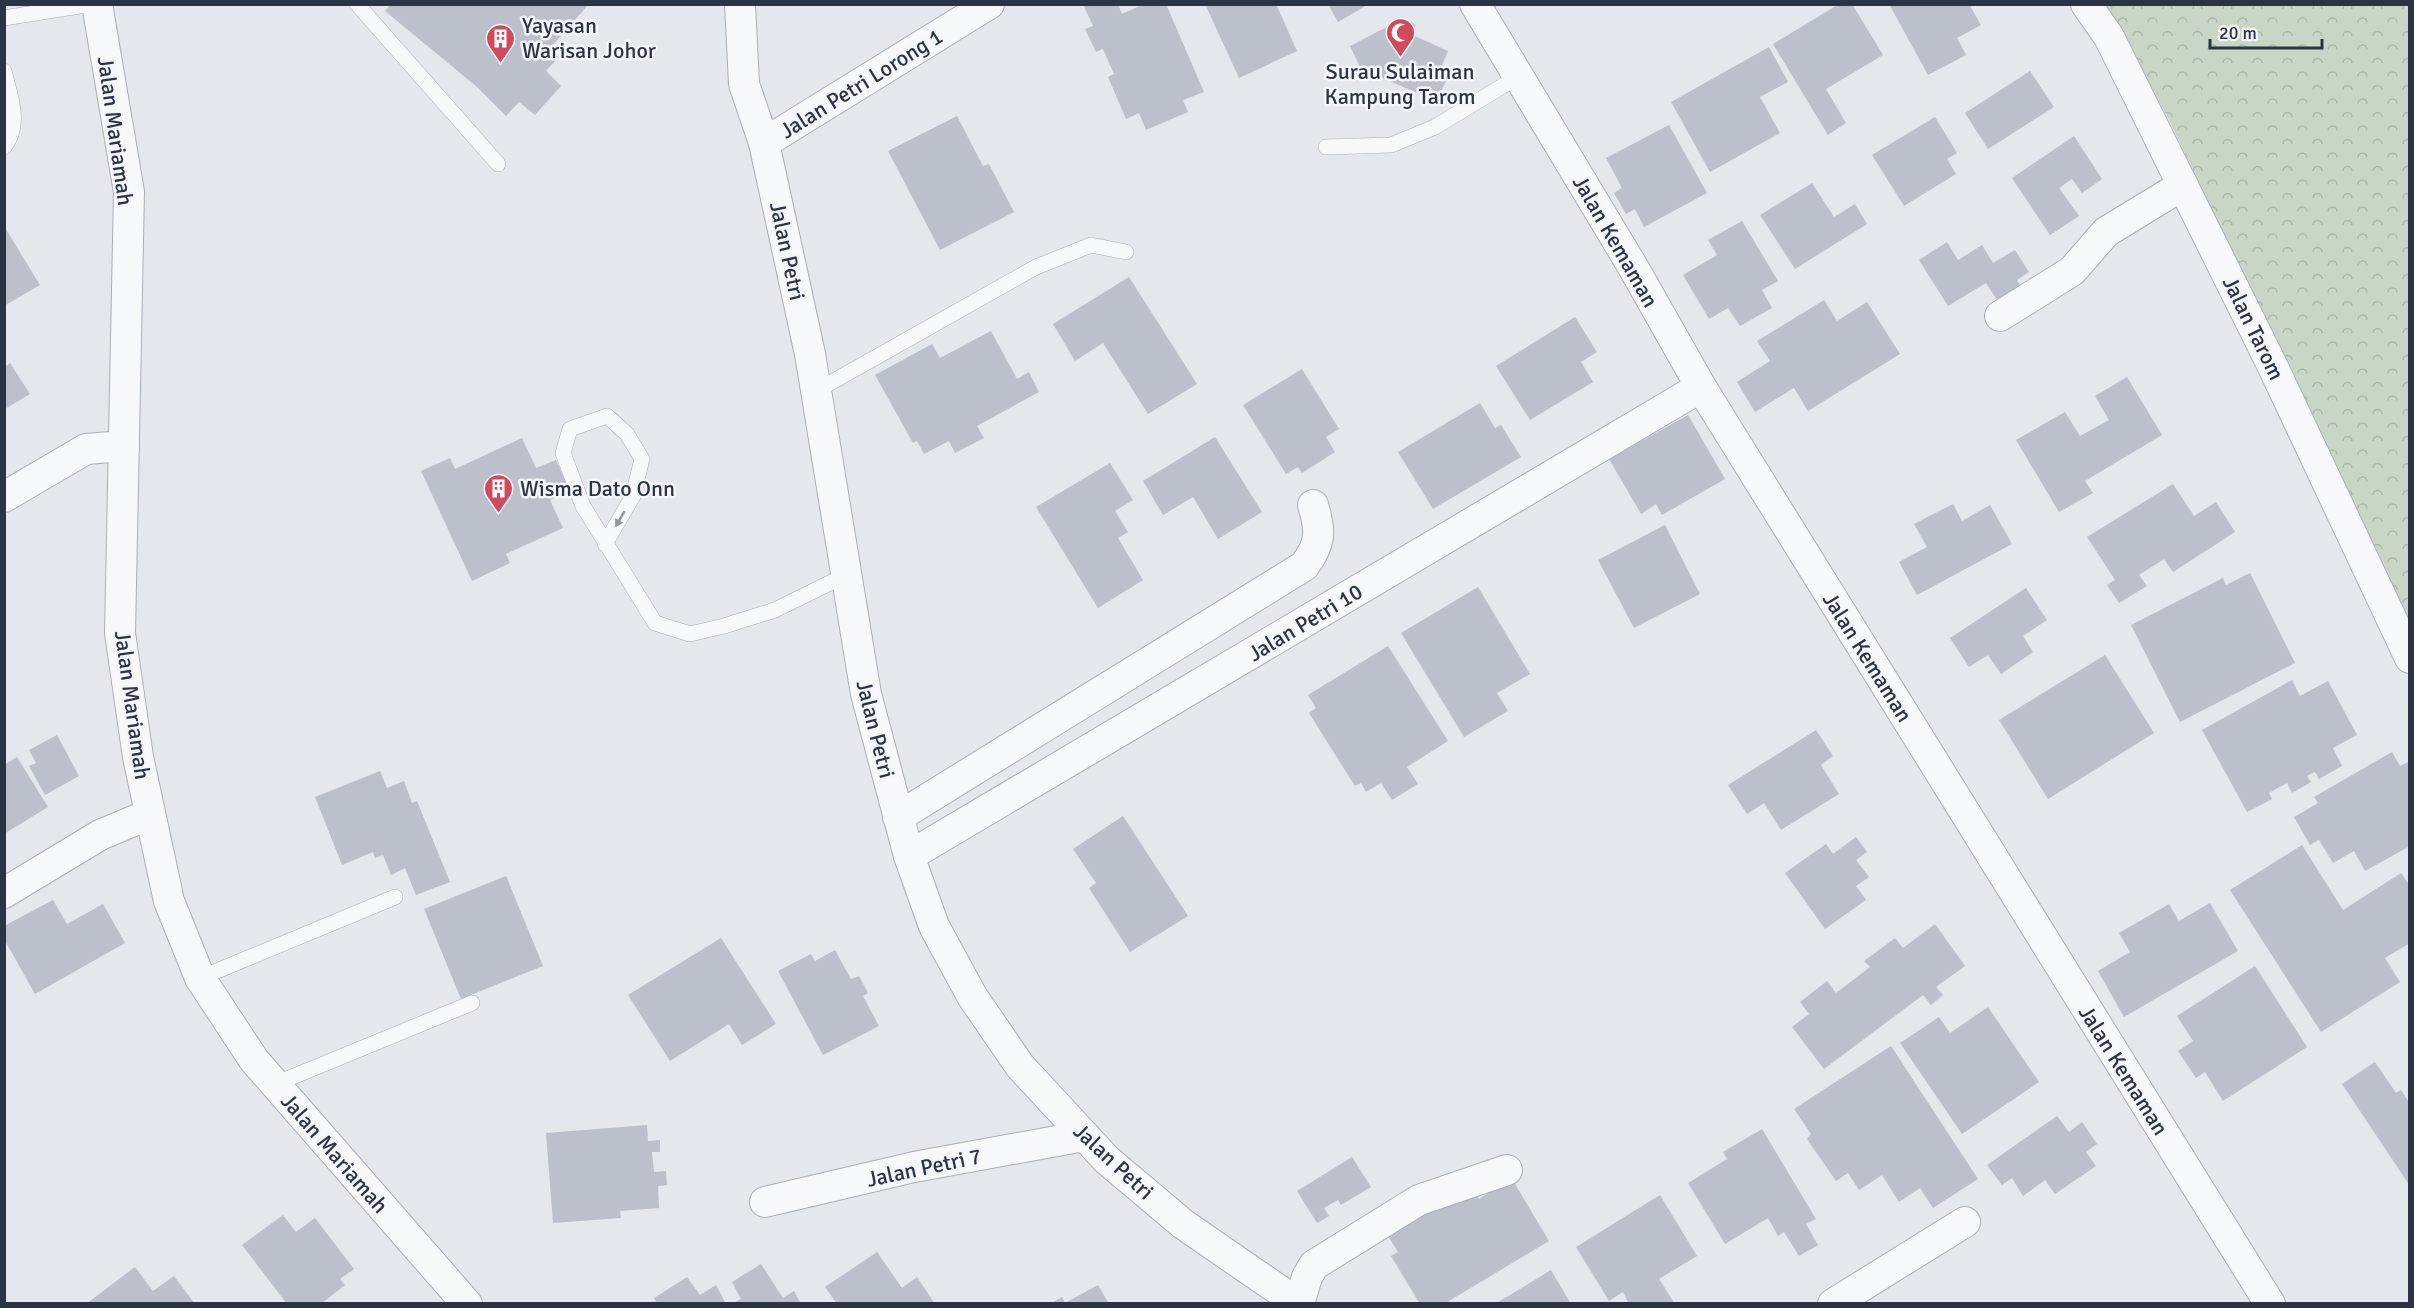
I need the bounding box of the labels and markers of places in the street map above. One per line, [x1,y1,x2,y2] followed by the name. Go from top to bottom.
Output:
[522,12,656,64] place label: Yayasan Warisan Johor
[1384,16,1416,58] mosque icon: Surau Sulaiman Kampung Tarom
[485,22,517,64] building icon: Yayasan Warisan Johor
[1325,58,1475,110] place label: Surau Sulaiman Kampung Tarom
[483,472,515,514] building icon: Wisma Dato Onn
[520,475,675,502] place label: Wisma Dato Onn

